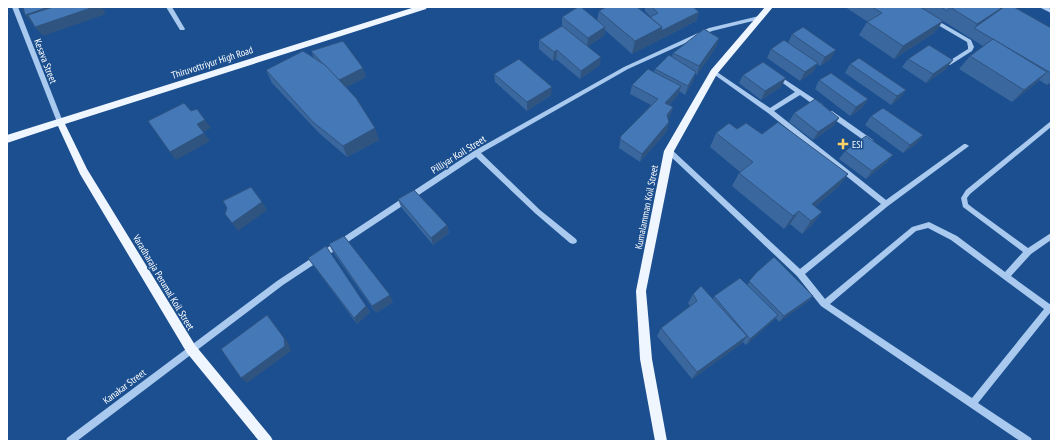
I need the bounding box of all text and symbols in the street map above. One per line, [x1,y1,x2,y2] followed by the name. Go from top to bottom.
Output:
[31,37,60,86] street label: Kesava Street
[170,43,255,82] street label: Thiruvottriyur High Road
[428,132,488,176] street label: Pilliyar Koil Street
[837,138,849,150] marker: ESI
[852,138,863,151] place label: ESI
[632,164,661,250] street label: Kumalamman Koil Street
[129,231,197,333] street label: Varadharaja Perumal Koil Street
[100,366,149,407] street label: Kanakar Street

